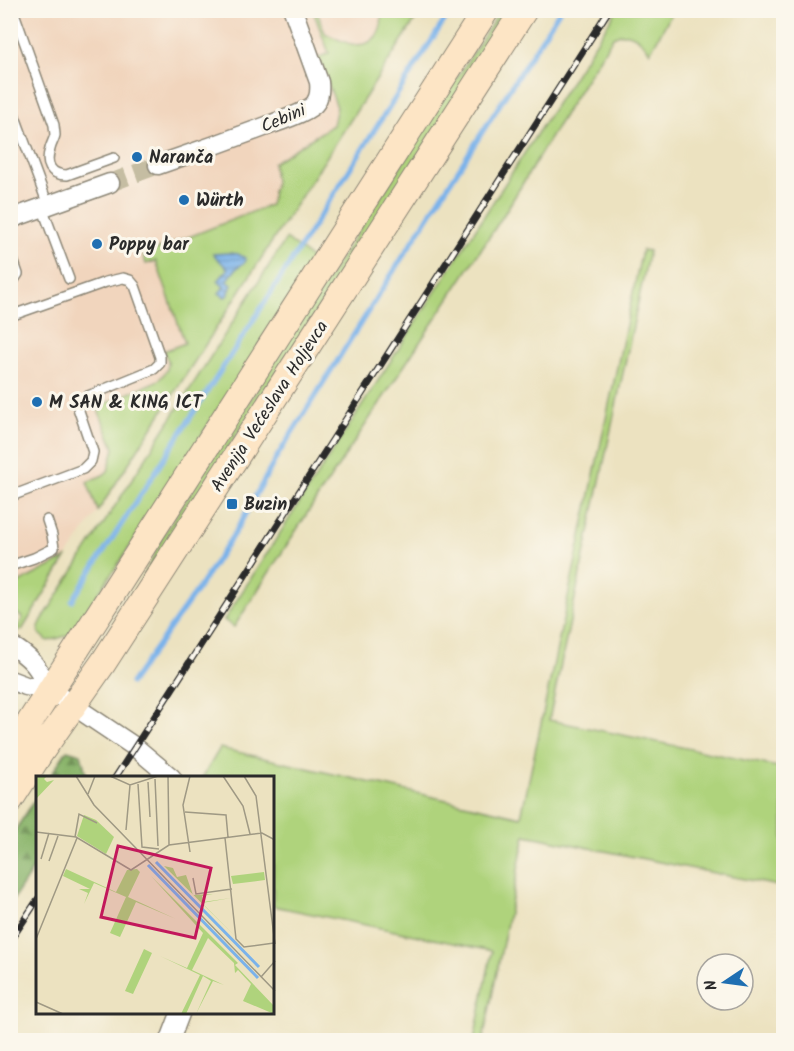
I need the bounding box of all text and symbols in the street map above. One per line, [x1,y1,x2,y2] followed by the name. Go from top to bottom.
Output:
[257,97,311,142] street label: Cebini
[149,144,213,173] place label: Naranča
[130,150,144,164] marker: Naranča
[196,187,244,216] place label: Würth
[177,193,191,207] marker: Würth
[109,231,190,260] place label: Poppy bar
[90,237,104,251] marker: Poppy bar
[204,315,337,498] street label: Avenija Većeslava Holjevca
[49,389,204,418] place label: M SAN & KING ICT
[30,395,44,409] marker: M SAN & KING ICT
[244,491,287,520] place label: Buzin
[225,497,239,511] marker: Buzin
[36,776,274,1015] inset map
[695,952,755,1012] north arrow
[699,977,725,993] text: N

